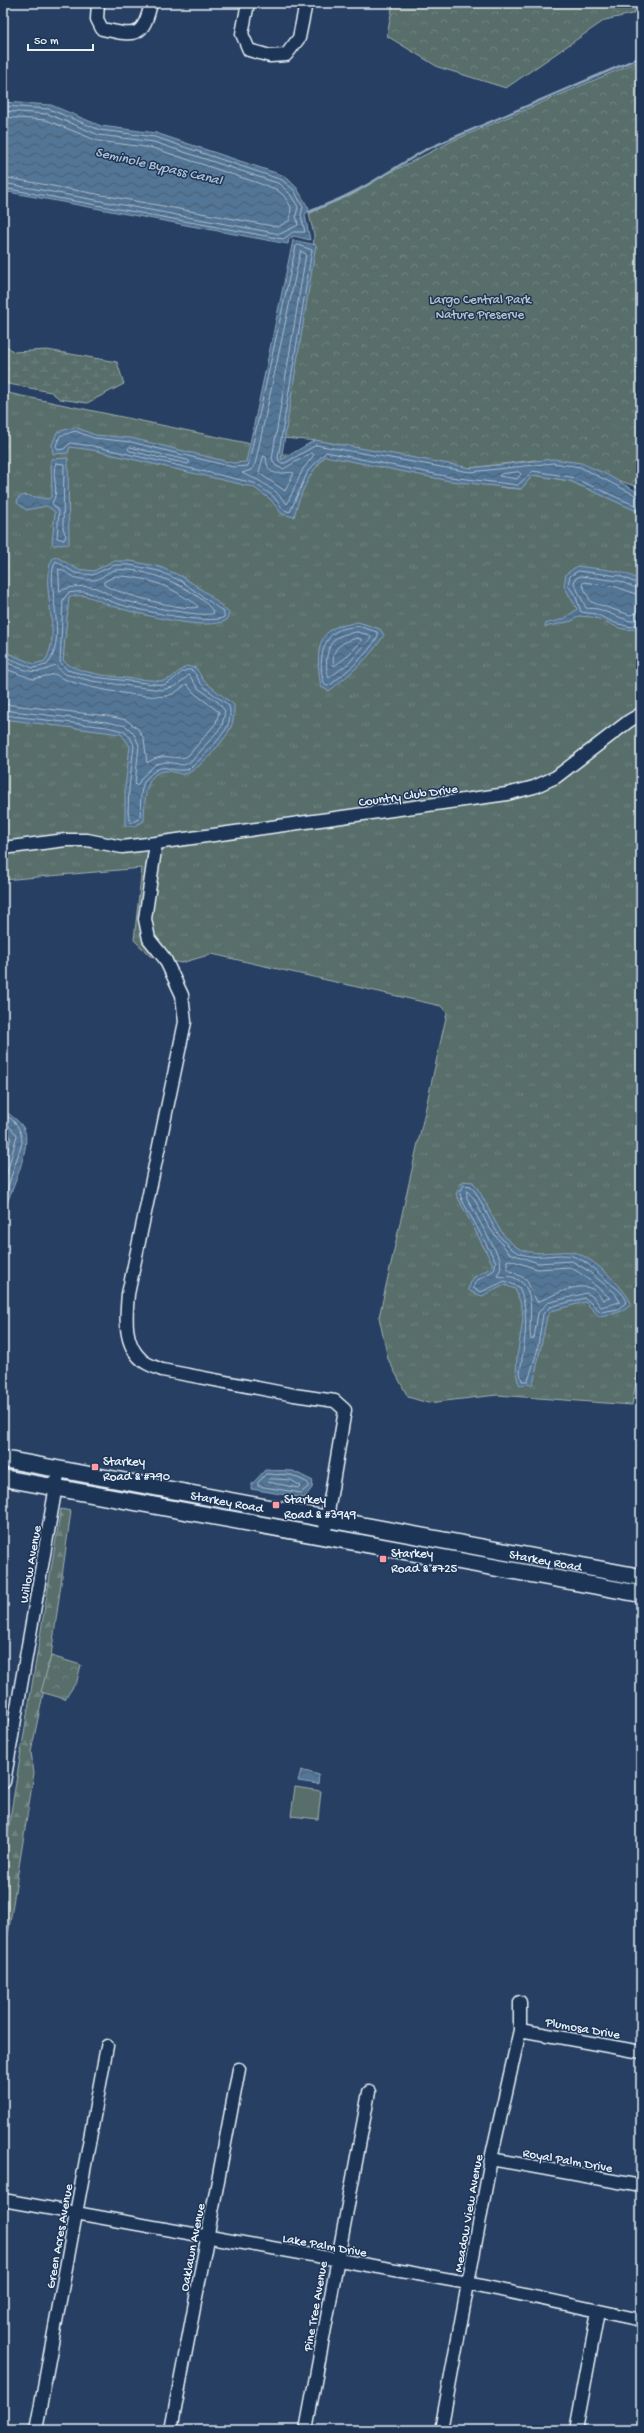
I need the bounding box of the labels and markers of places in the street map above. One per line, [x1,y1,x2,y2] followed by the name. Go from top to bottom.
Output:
[103,1455,171,1485] place label: Starkey Road & #790
[90,1462,100,1472] marker: Starkey Road & #790
[284,1493,357,1523] place label: Starkey Road & #3949
[271,1500,281,1510] marker: Starkey Road & #3949
[391,1547,458,1577] place label: Starkey Road & #725
[378,1554,388,1564] marker: Starkey Road & #725

